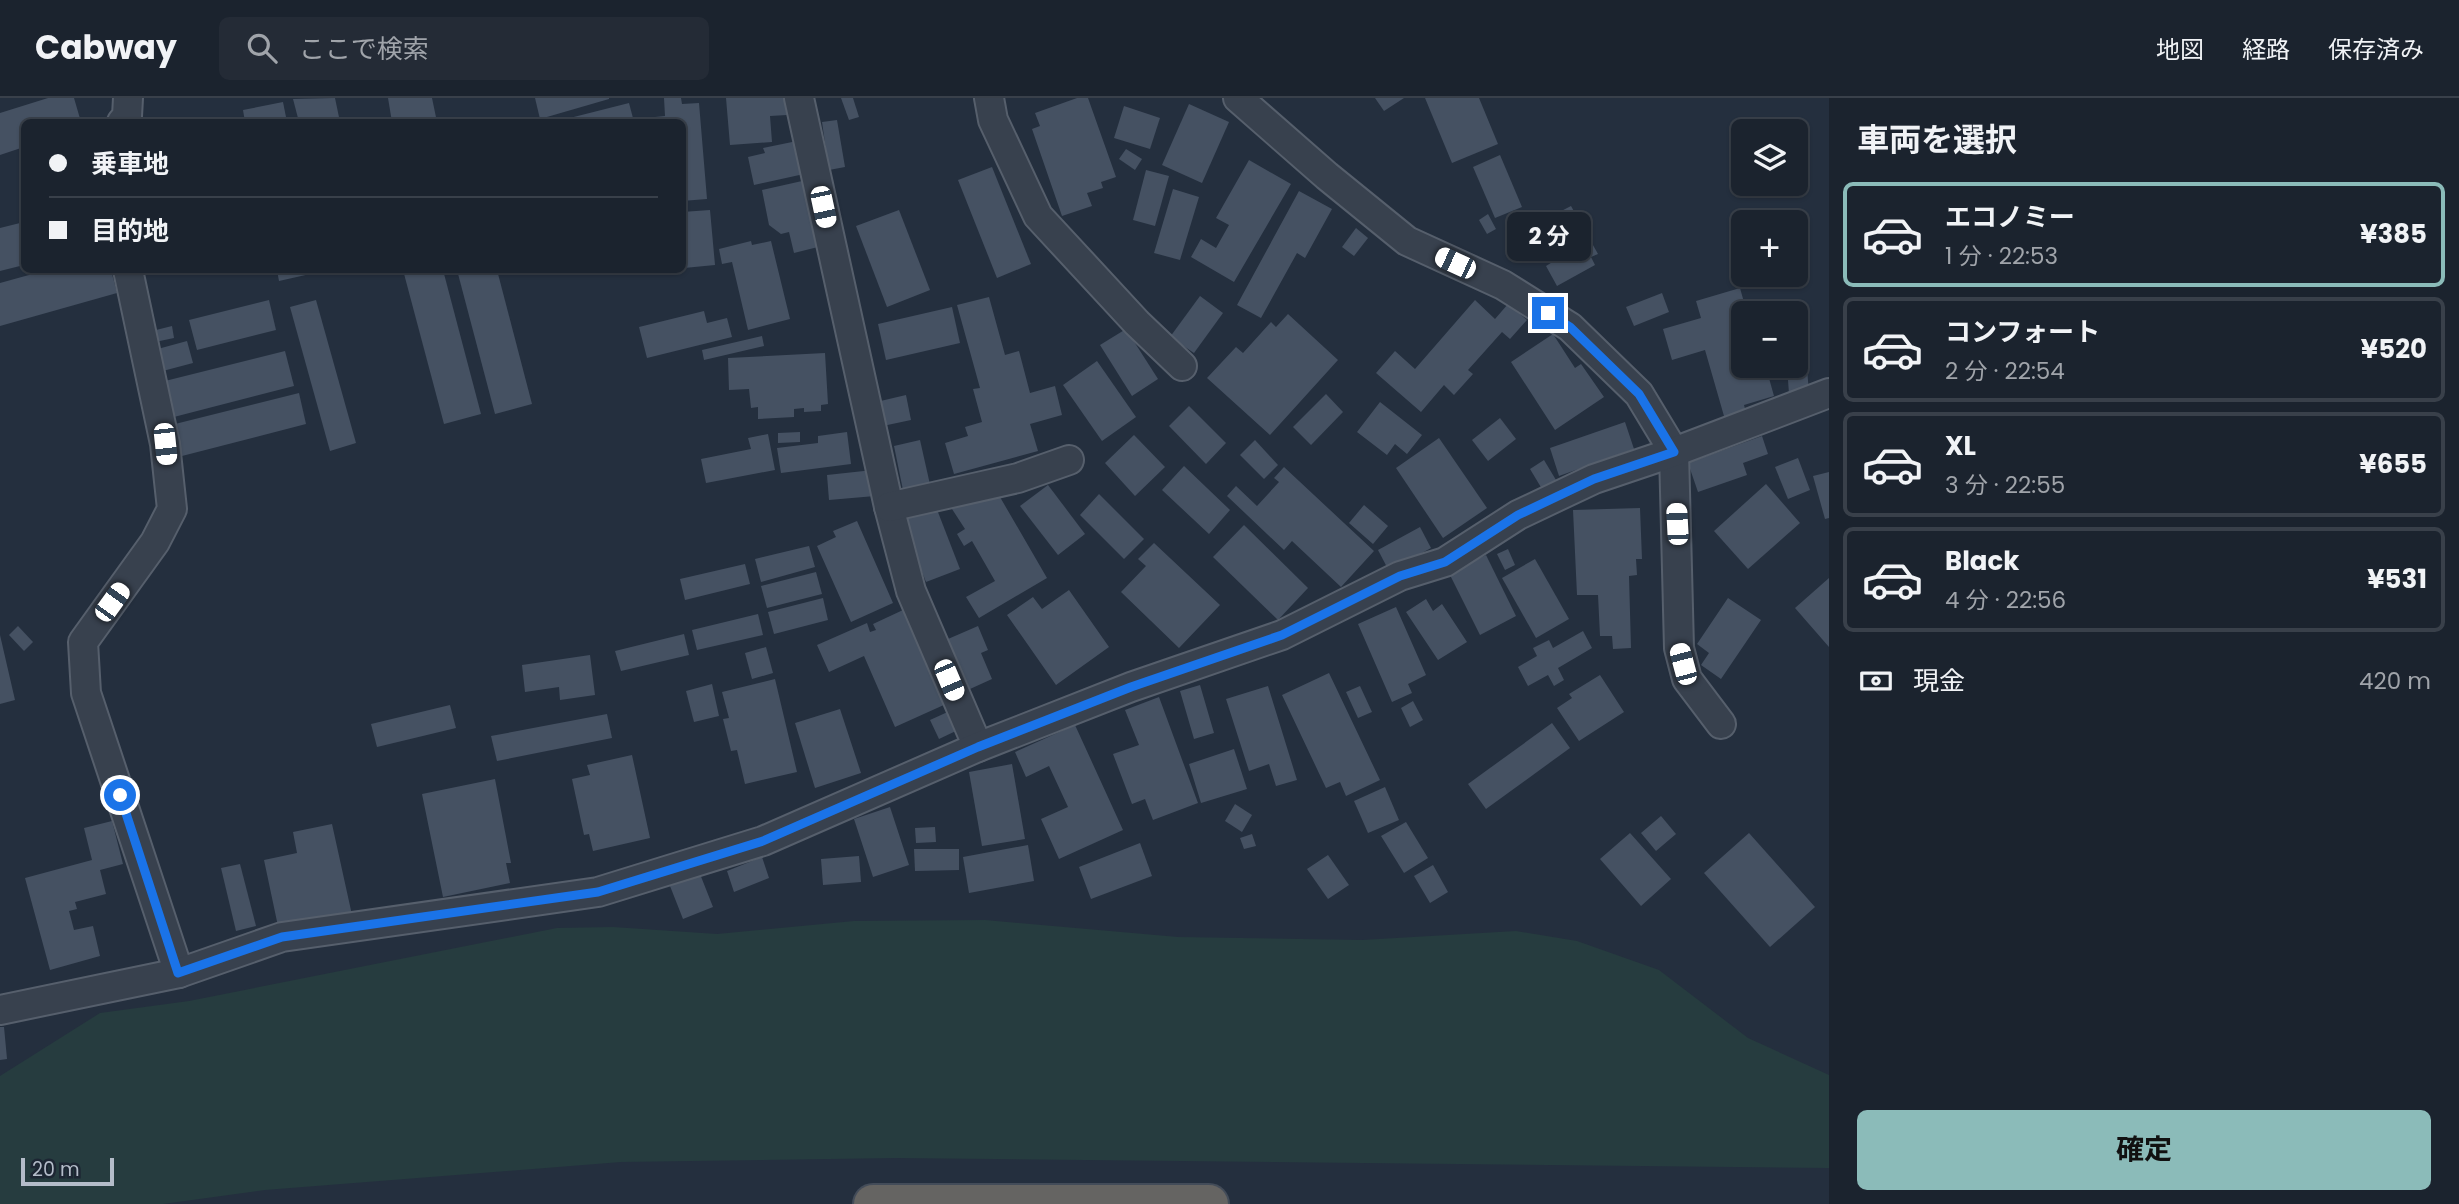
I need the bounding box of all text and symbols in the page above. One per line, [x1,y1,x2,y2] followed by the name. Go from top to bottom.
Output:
[219,17,709,80] search box
[35,24,177,71] text: Cabway
[243,29,281,67] icon: search
[299,31,429,67] text: ここで検索
[2156,33,2204,66] text: 地図
[2242,33,2290,66] text: 経路
[2328,33,2424,66] text: 保存済み
[1857,117,2017,162] text: 車両を選択
[1731,119,1808,378] map controls
[1731,119,1808,196] button: layers
[91,146,169,182] text: 乗車地
[809,184,838,230] car
[1945,199,2075,235] text: エコノミー
[1861,203,1924,266] icon: car
[1731,210,1808,287] button: +
[1506,212,1590,260] callout: 2 分
[91,213,169,249] text: 目的地
[2360,216,2427,252] text: ¥385
[1528,220,1570,252] text: 2 分
[1945,240,2058,272] text: 1 分 · 22:53
[1432,245,1479,281] car
[1532,297,1564,329] route end
[1731,301,1808,378] button: −
[1945,314,2100,350] text: コンフォート
[1861,318,1924,381] icon: car
[2361,331,2427,367] text: ¥520
[1945,355,2065,387] text: 2 分 · 22:54
[153,422,178,466] car
[1945,428,1976,464] text: XL
[1861,433,1924,496] icon: car
[2359,446,2427,482] text: ¥655
[1945,469,2065,501] text: 3 分 · 22:55
[1666,502,1689,546] car
[1945,543,2019,579] text: Black
[1861,548,1924,611] icon: car
[2367,561,2427,597] text: ¥531
[92,579,133,625] car
[1945,584,2066,616] text: 4 分 · 22:56
[1668,641,1699,687] car
[932,657,967,703] car
[1857,662,1895,700] icon: cash
[1913,663,1965,699] text: 現金
[2359,665,2431,697] text: 420 m
[104,779,136,811] route start
[1857,1110,2431,1190] button: 確定
[21,1155,114,1187] scale bar
[32,1156,80,1183] text: 20 m

